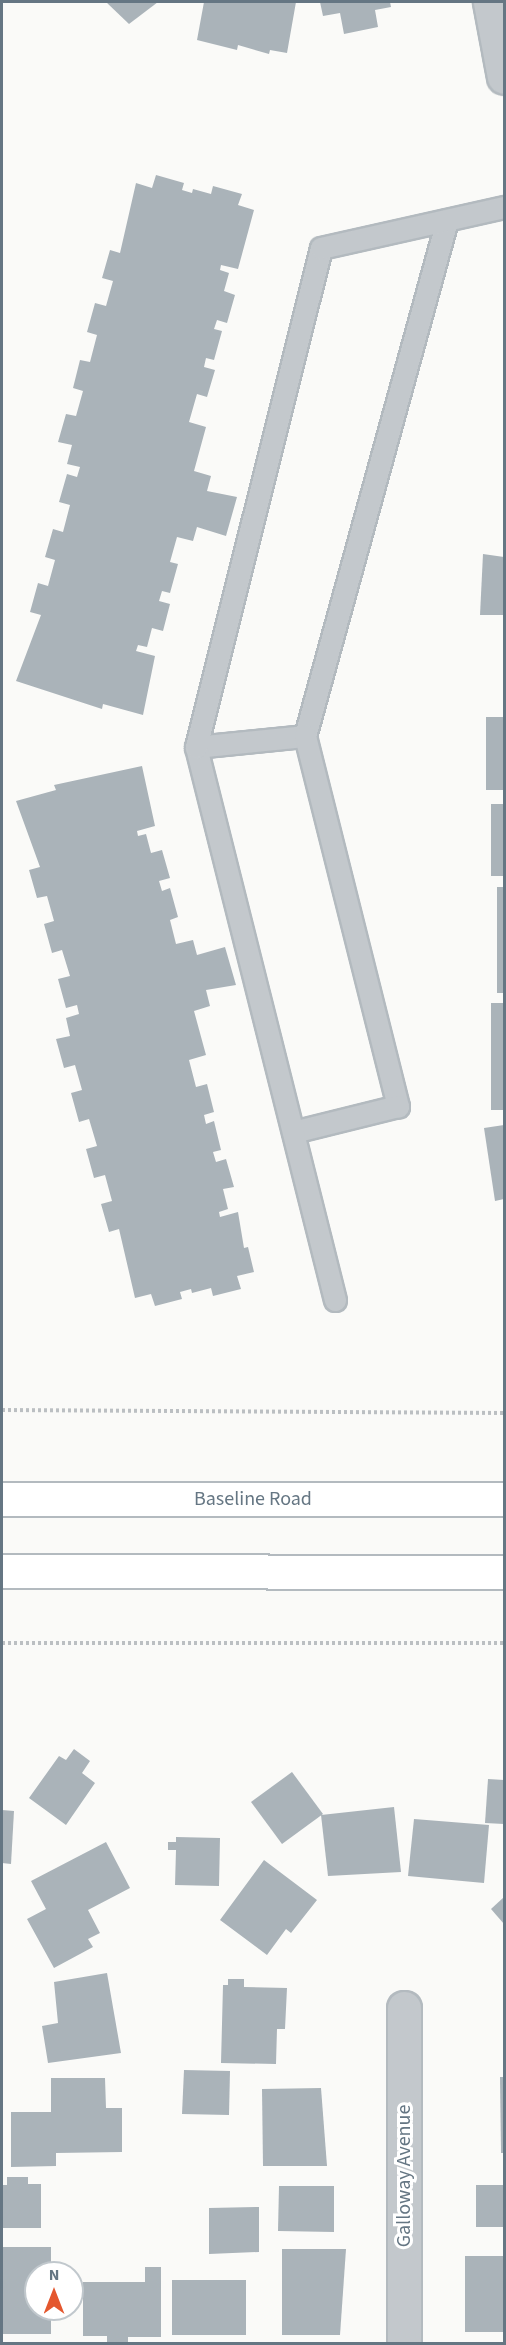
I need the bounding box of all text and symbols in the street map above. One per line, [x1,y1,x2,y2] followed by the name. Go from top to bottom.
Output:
[194,1487,312,1511] street label: Baseline Road
[392,2105,416,2247] street label: Galloway Avenue
[24,2261,84,2321] north arrow
[49,2264,59,2286] text: N

